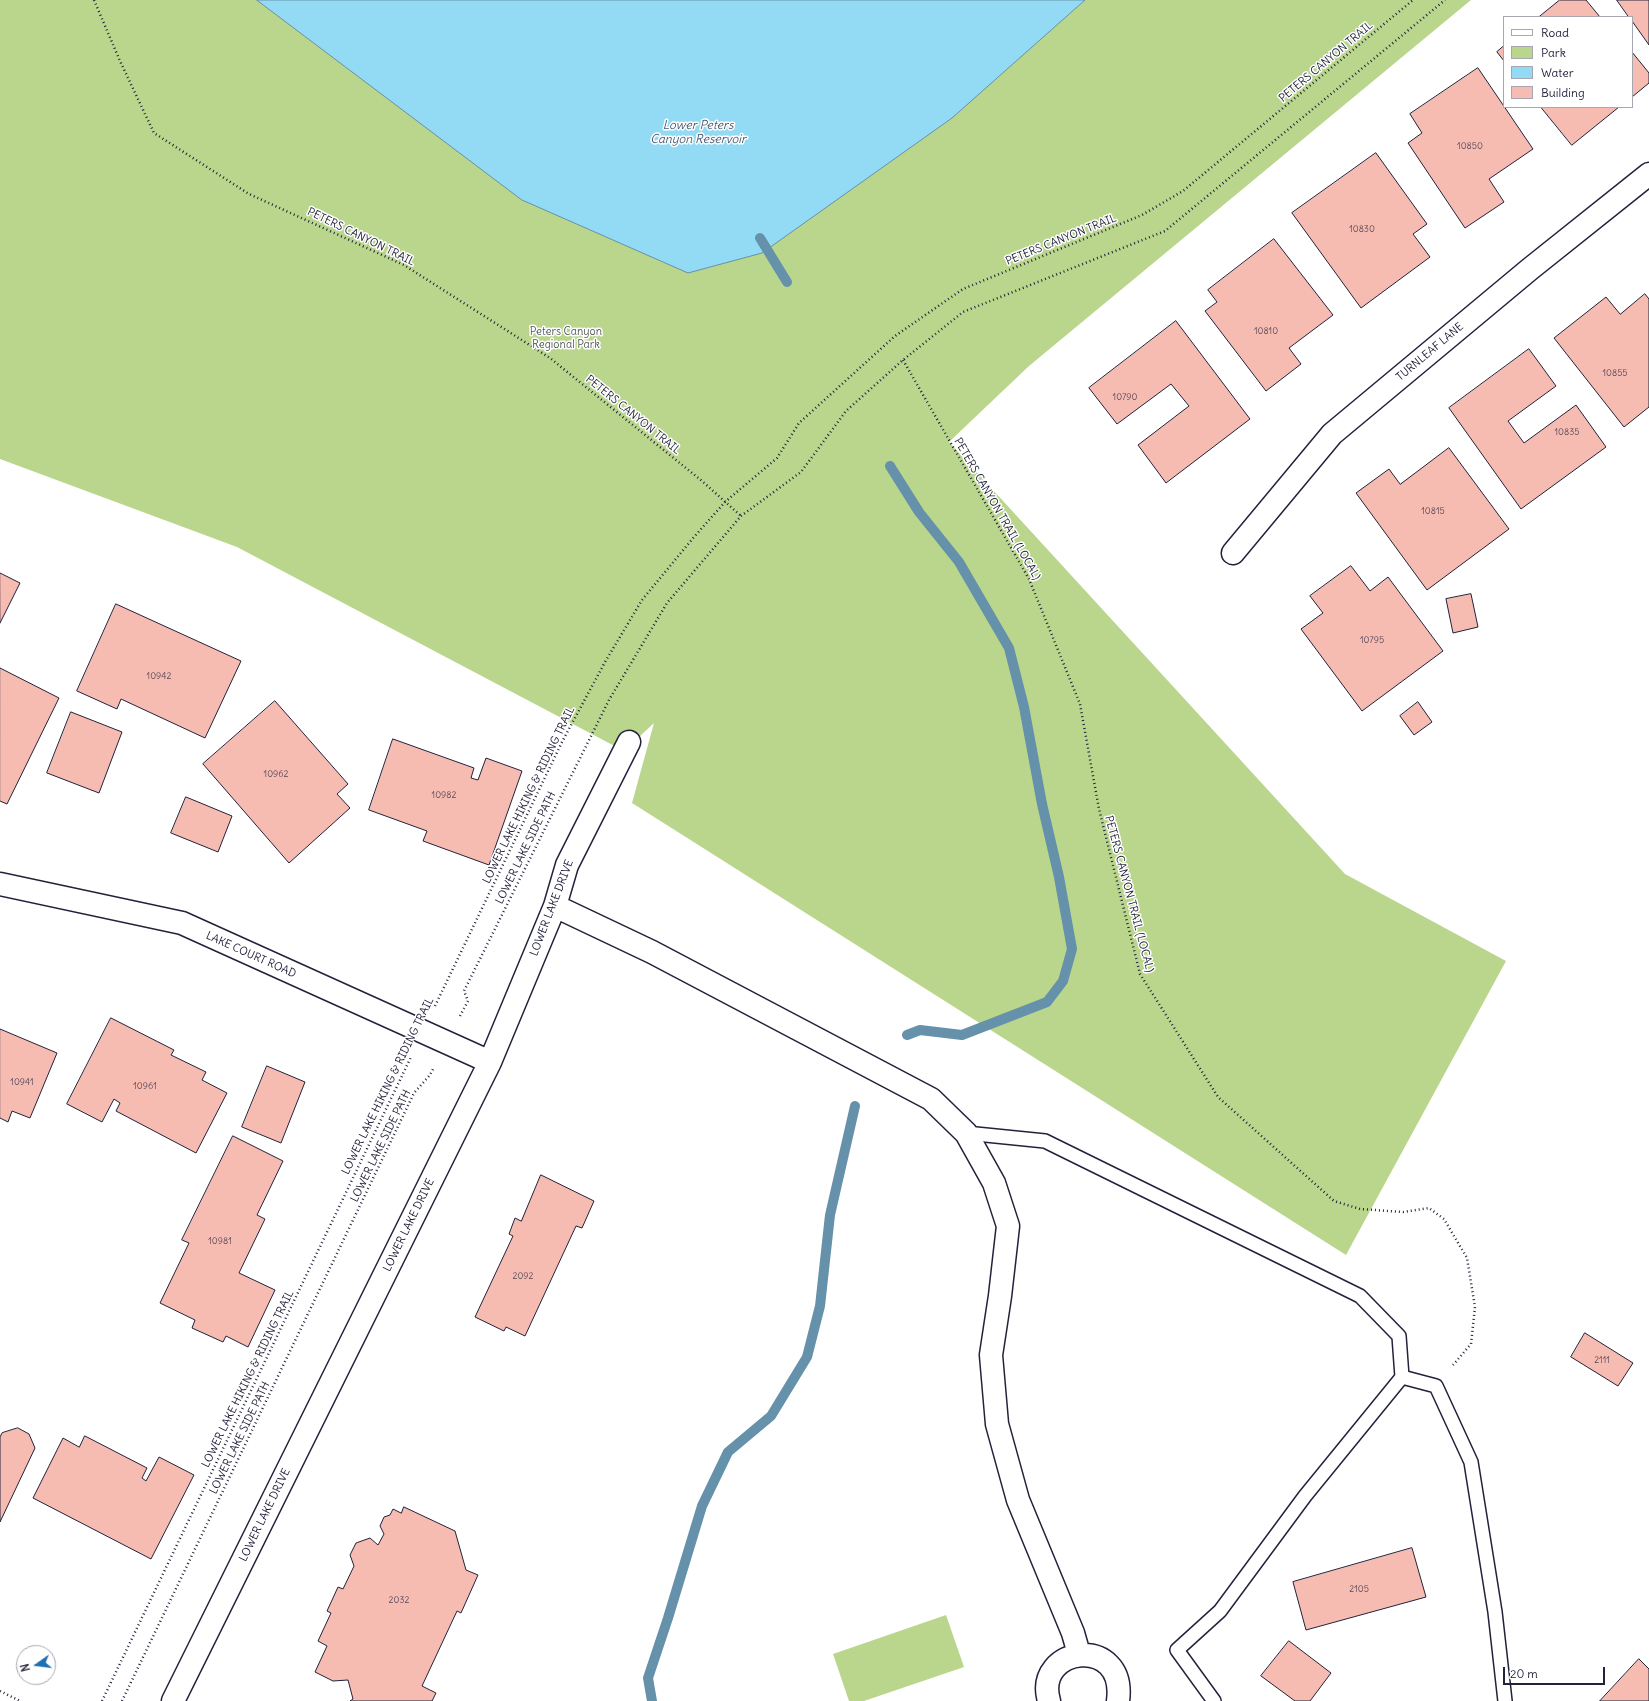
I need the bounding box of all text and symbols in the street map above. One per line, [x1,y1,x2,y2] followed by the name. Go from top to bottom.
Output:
[1503,16,1633,108] legend
[1276,19,1376,105] street label: PETERS CANYON TRAIL
[1541,25,1569,40] text: Road
[1541,45,1566,60] text: Park
[1541,65,1574,80] text: Water
[1541,85,1585,100] text: Building
[650,119,746,147] water label: Lower Peters Canyon Reservoir
[1457,141,1483,151] house number: 10850
[305,205,417,269] street label: PETERS CANYON TRAIL
[1004,212,1118,268] street label: PETERS CANYON TRAIL
[1349,224,1375,234] house number: 10830
[1394,320,1466,384] street label: TURNLEAF LANE
[530,325,602,351] park label: Peters Canyon Regional Park
[1254,326,1278,336] house number: 10810
[1602,368,1628,378] house number: 10855
[583,373,683,457] street label: PETERS CANYON TRAIL
[1113,392,1137,402] house number: 10790
[1555,427,1579,437] house number: 10835
[951,436,1043,582] street label: PETERS CANYON TRAIL (LOCAL)
[1421,506,1445,516] house number: 10815
[1360,635,1384,645] house number: 10795
[147,671,171,681] house number: 10942
[480,704,578,886] street label: LOWER LAKE HIKING & RIDING TRAIL
[264,769,288,779] house number: 10962
[432,790,456,800] house number: 10982
[493,790,559,906] street label: LOWER LAKE SIDE PATH
[1102,814,1156,974] street label: PETERS CANYON TRAIL (LOCAL)
[528,858,576,958] street label: LOWER LAKE DRIVE
[204,929,298,981] street label: LAKE COURT ROAD
[339,995,437,1177] street label: LOWER LAKE HIKING & RIDING TRAIL
[10,1077,34,1087] house number: 10941
[133,1081,157,1091] house number: 10961
[348,1088,414,1204] street label: LOWER LAKE SIDE PATH
[381,1176,437,1274] street label: LOWER LAKE DRIVE
[208,1236,232,1246] house number: 10981
[513,1271,533,1281] house number: 2092
[199,1288,297,1470] street label: LOWER LAKE HIKING & RIDING TRAIL
[1594,1355,1610,1365] house number: 2111
[207,1380,273,1496] street label: LOWER LAKE SIDE PATH
[237,1466,293,1564] street label: LOWER LAKE DRIVE
[1349,1584,1369,1594] house number: 2105
[389,1595,409,1605] house number: 2032
[16,1645,56,1685] north arrow
[1505,1659,1607,1685] scale bar
[18,1662,33,1673] text: N
[1510,1666,1538,1681] text: 20 m

